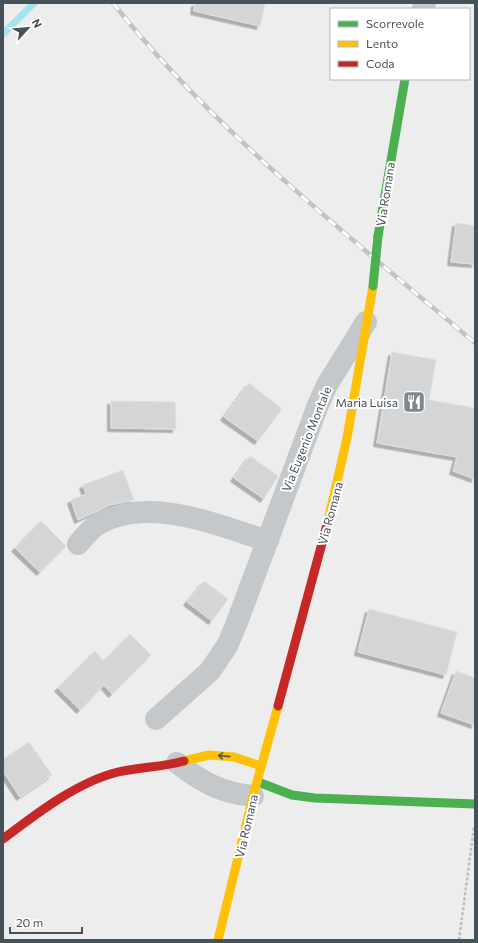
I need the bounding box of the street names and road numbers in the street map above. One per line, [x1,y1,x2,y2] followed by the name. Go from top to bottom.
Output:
[373,161,397,227] street label: Via Romana
[279,384,333,494] street label: Via Eugenio Montale
[315,480,345,546] street label: Via Romana
[232,793,260,859] street label: Via Romana

